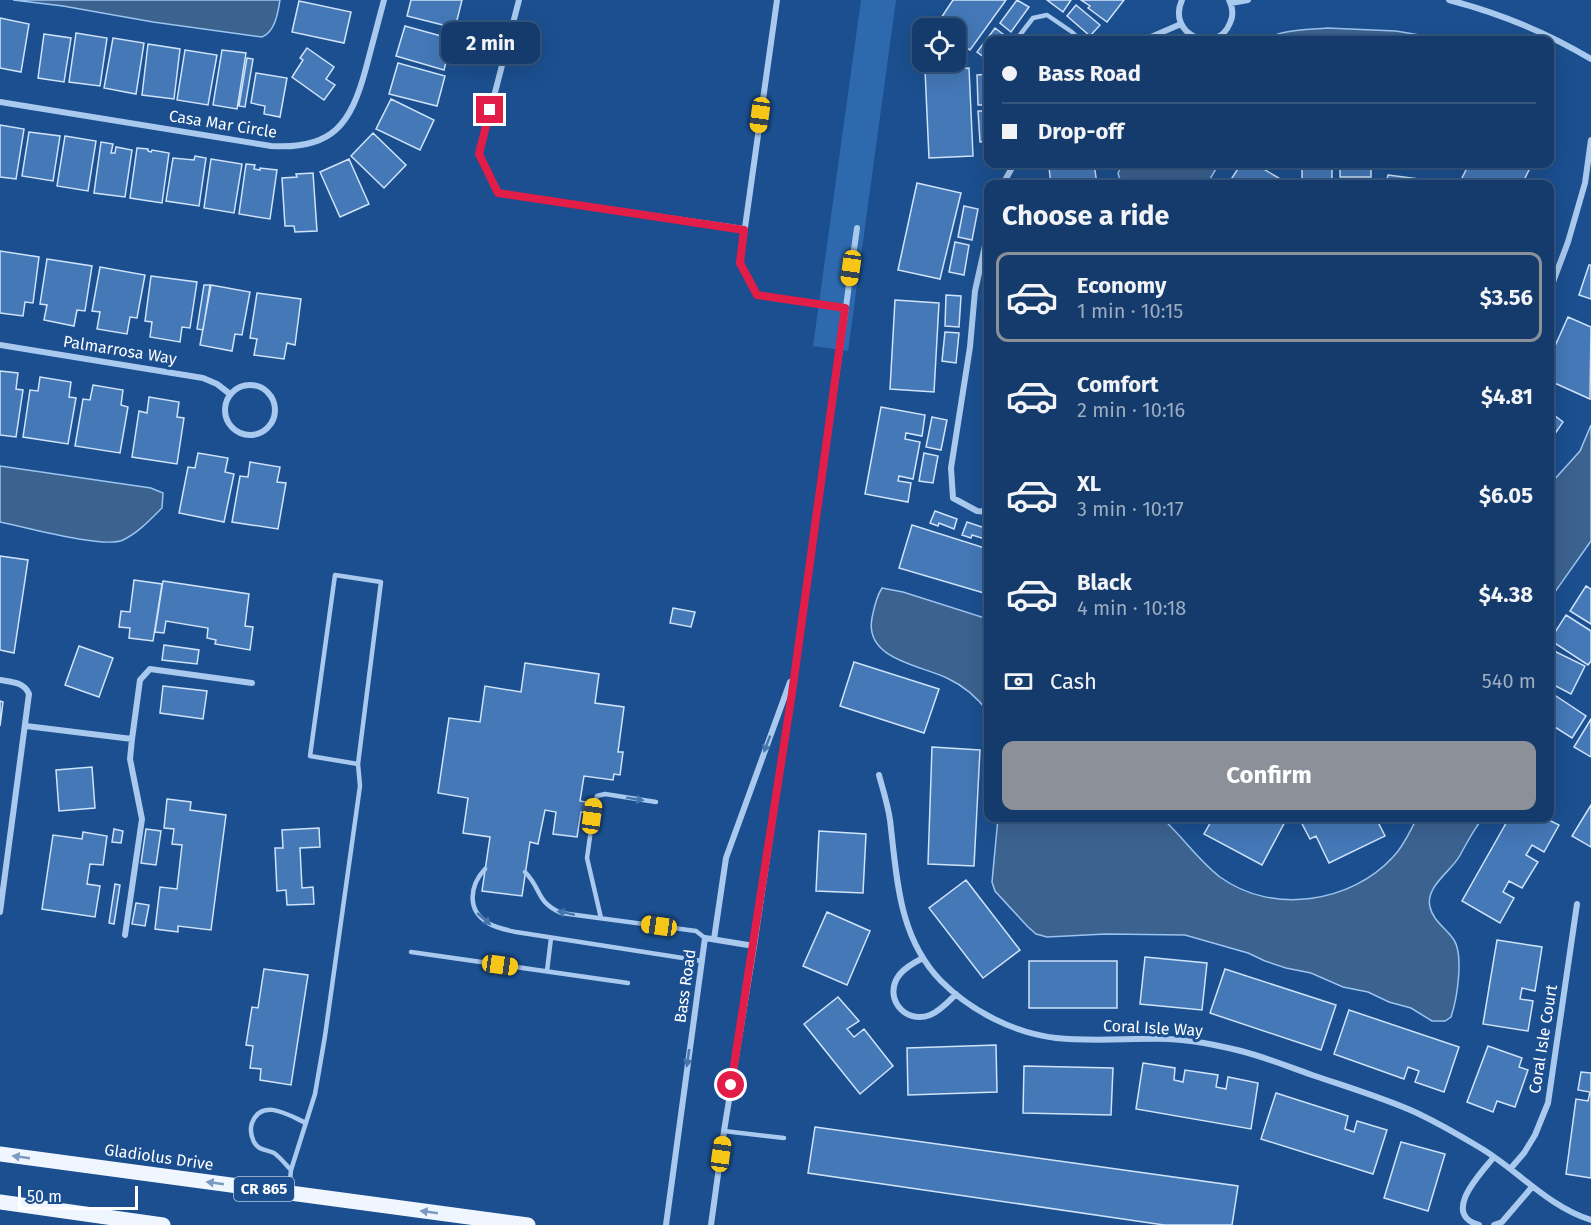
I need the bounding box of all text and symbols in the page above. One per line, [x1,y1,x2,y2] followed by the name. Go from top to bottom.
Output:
[912,18,966,72] map controls
[912,18,966,72] button: locate
[440,23,540,65] callout: 2 min
[466,31,515,55] text: 2 min
[1038,60,1141,87] text: Bass Road
[476,96,503,123] route end
[749,96,771,134] car
[168,106,278,142] street label: Casa Mar Circle
[1038,118,1124,145] text: Drop-off
[1002,200,1169,232] text: Choose a ride
[840,249,862,287] car
[1005,270,1059,324] icon: car
[1077,272,1166,299] text: Economy
[1480,284,1533,311] text: $3.56
[1077,299,1183,323] text: 1 min · 10:15
[62,332,178,368] street label: Palmarrosa Way
[1005,369,1059,423] icon: car
[1077,371,1158,398] text: Comfort
[1481,383,1533,410] text: $4.81
[1077,398,1185,422] text: 2 min · 10:16
[1005,468,1059,522] icon: car
[1077,470,1101,497] text: XL
[1479,482,1533,509] text: $6.05
[1077,497,1184,521] text: 3 min · 10:17
[1005,567,1059,621] icon: car
[1077,569,1132,596] text: Black
[1479,581,1533,608] text: $4.38
[1077,596,1186,620] text: 4 min · 10:18
[1002,665,1035,698] icon: cash
[1050,668,1097,695] text: Cash
[1482,669,1536,693] text: 540 m
[761,736,771,754] one-way arrow
[1002,741,1536,810] button: Confirm
[626,794,645,803] one-way arrow
[581,797,603,835] car
[557,907,575,917] one-way arrow
[476,912,492,925] one-way arrow
[640,915,678,937] car
[670,948,700,1024] street label: Bass Road
[481,954,519,976] car
[1525,983,1561,1095] street label: Coral Isle Court
[1103,1016,1204,1040] street label: Coral Isle Way
[684,1049,693,1068] one-way arrow
[717,1071,744,1098] route start
[710,1135,732,1173] car
[103,1140,215,1174] street label: Gladiolus Drive
[12,1152,31,1161] one-way arrow
[234,1177,294,1201] road number: CR 865
[205,1178,224,1187] one-way arrow
[18,1183,138,1210] scale bar
[27,1187,62,1206] text: 50 m
[419,1207,438,1216] one-way arrow

